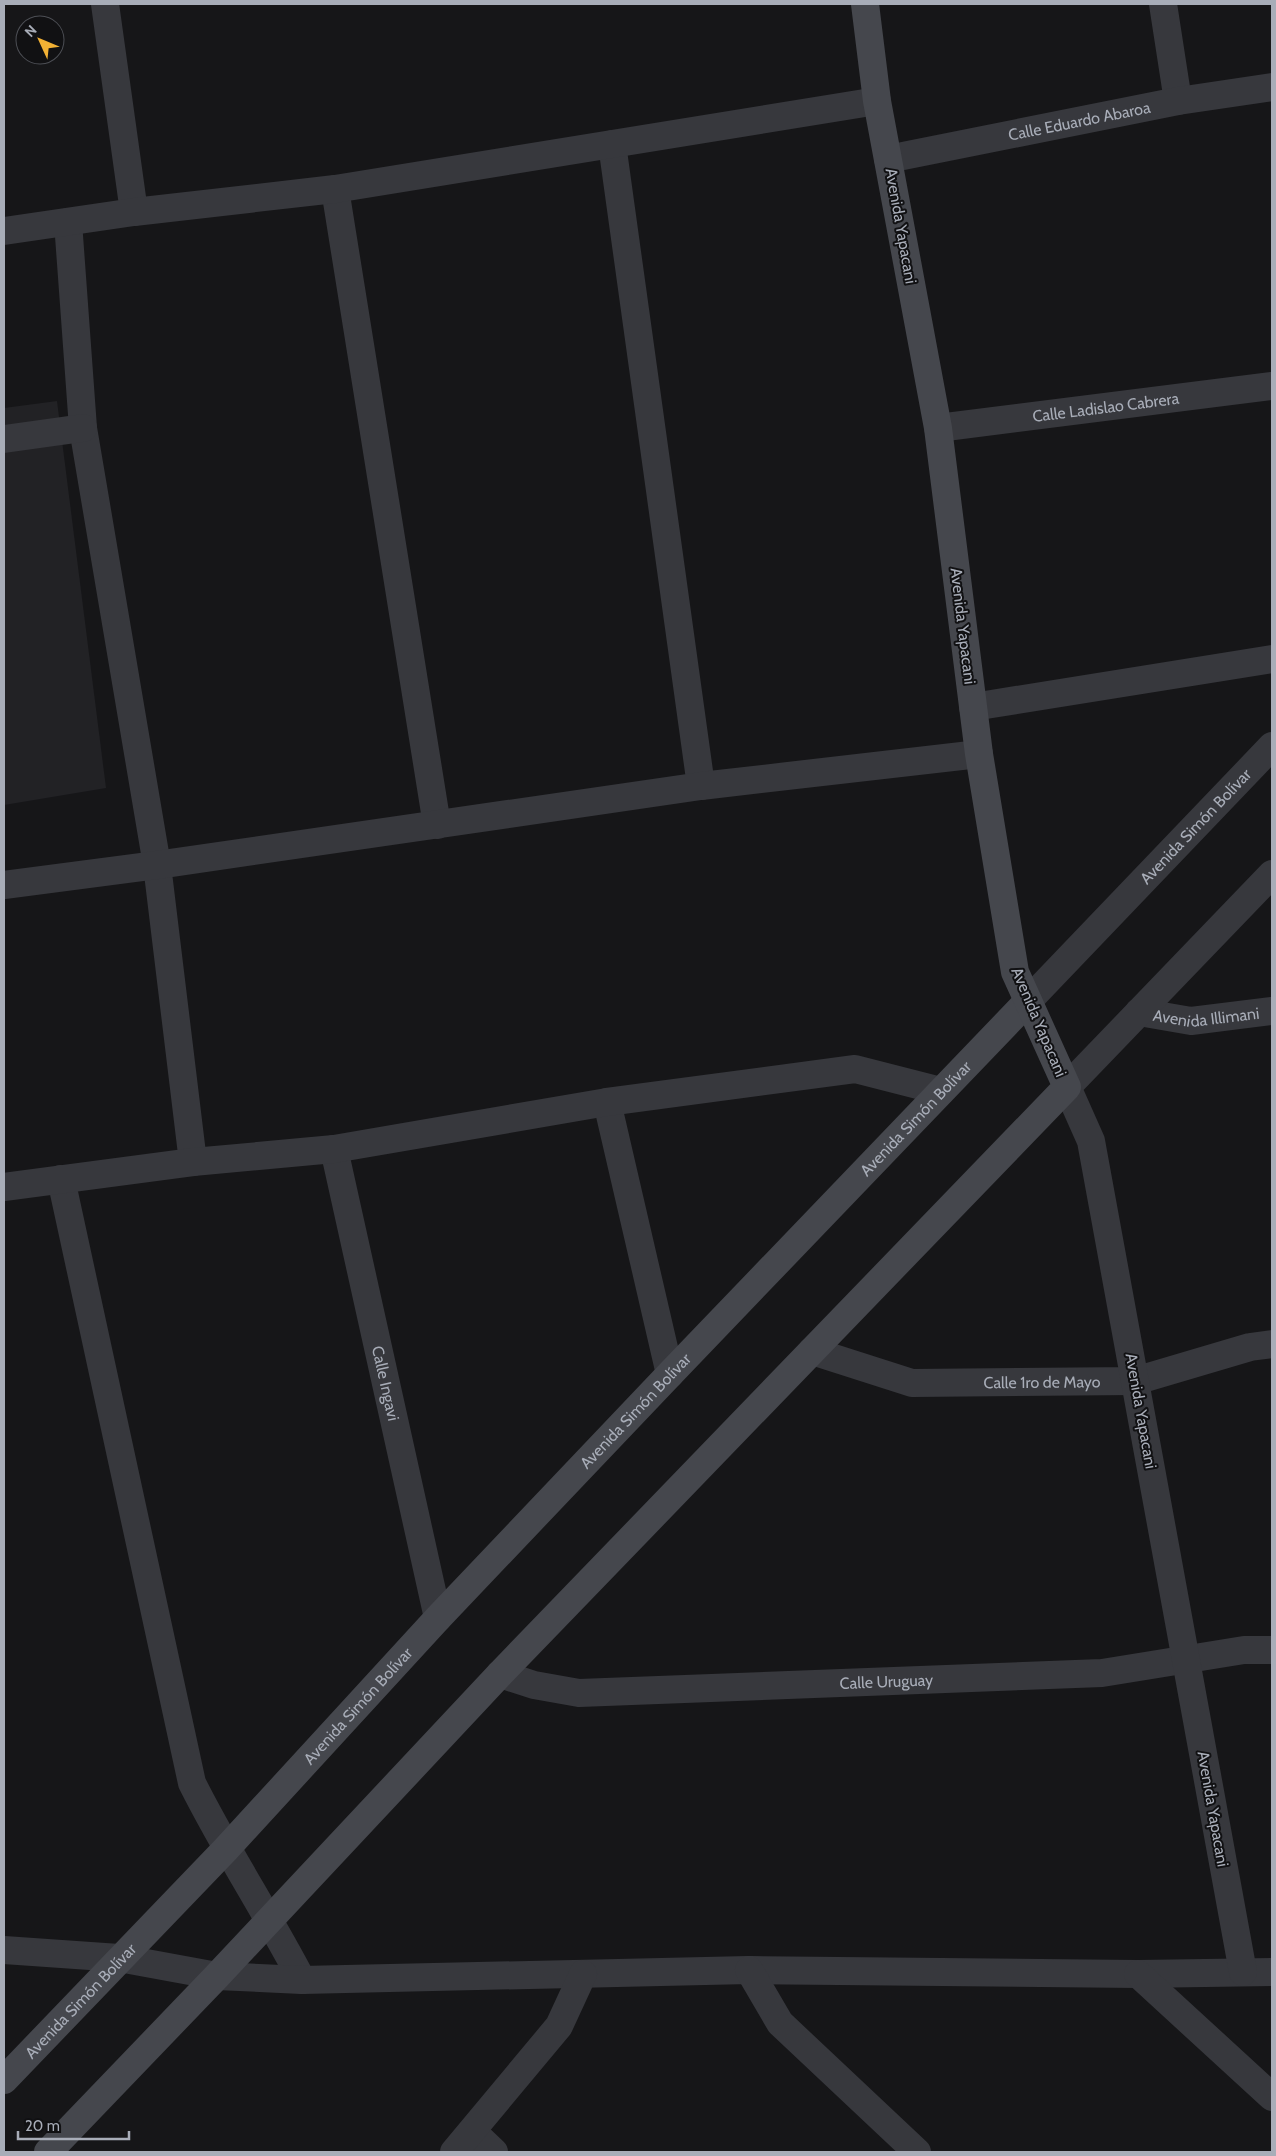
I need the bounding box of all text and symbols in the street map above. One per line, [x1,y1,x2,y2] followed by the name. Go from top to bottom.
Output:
[15,15,65,65] north arrow
[21,21,41,41] text: N
[1007,97,1152,144] street label: Calle Eduardo Abaroa
[881,167,921,285] street label: Avenida Yapacani
[1031,388,1180,426] street label: Calle Ladislao Cabrera
[946,567,980,685] street label: Avenida Yapacani
[1136,764,1255,888] street label: Avenida Simón Bolívar
[1007,964,1071,1080] street label: Avenida Yapacani
[1152,1003,1260,1030] street label: Avenida Illimani
[856,1056,976,1180] street label: Avenida Simón Bolívar
[368,1344,404,1423] street label: Calle Ingavi
[576,1348,695,1472] street label: Avenida Simón Bolívar
[1121,1352,1161,1470] street label: Avenida Yapacani
[983,1372,1101,1392] street label: Calle 1ro de Mayo
[299,1643,417,1768] street label: Avenida Simón Bolívar
[839,1670,933,1693] street label: Calle Uruguay
[1193,1750,1233,1868] street label: Avenida Yapacani
[21,1939,140,2062] street label: Avenida Simón Bolívar
[18,2108,129,2140] scale bar
[25,2117,60,2135] text: 20 m

